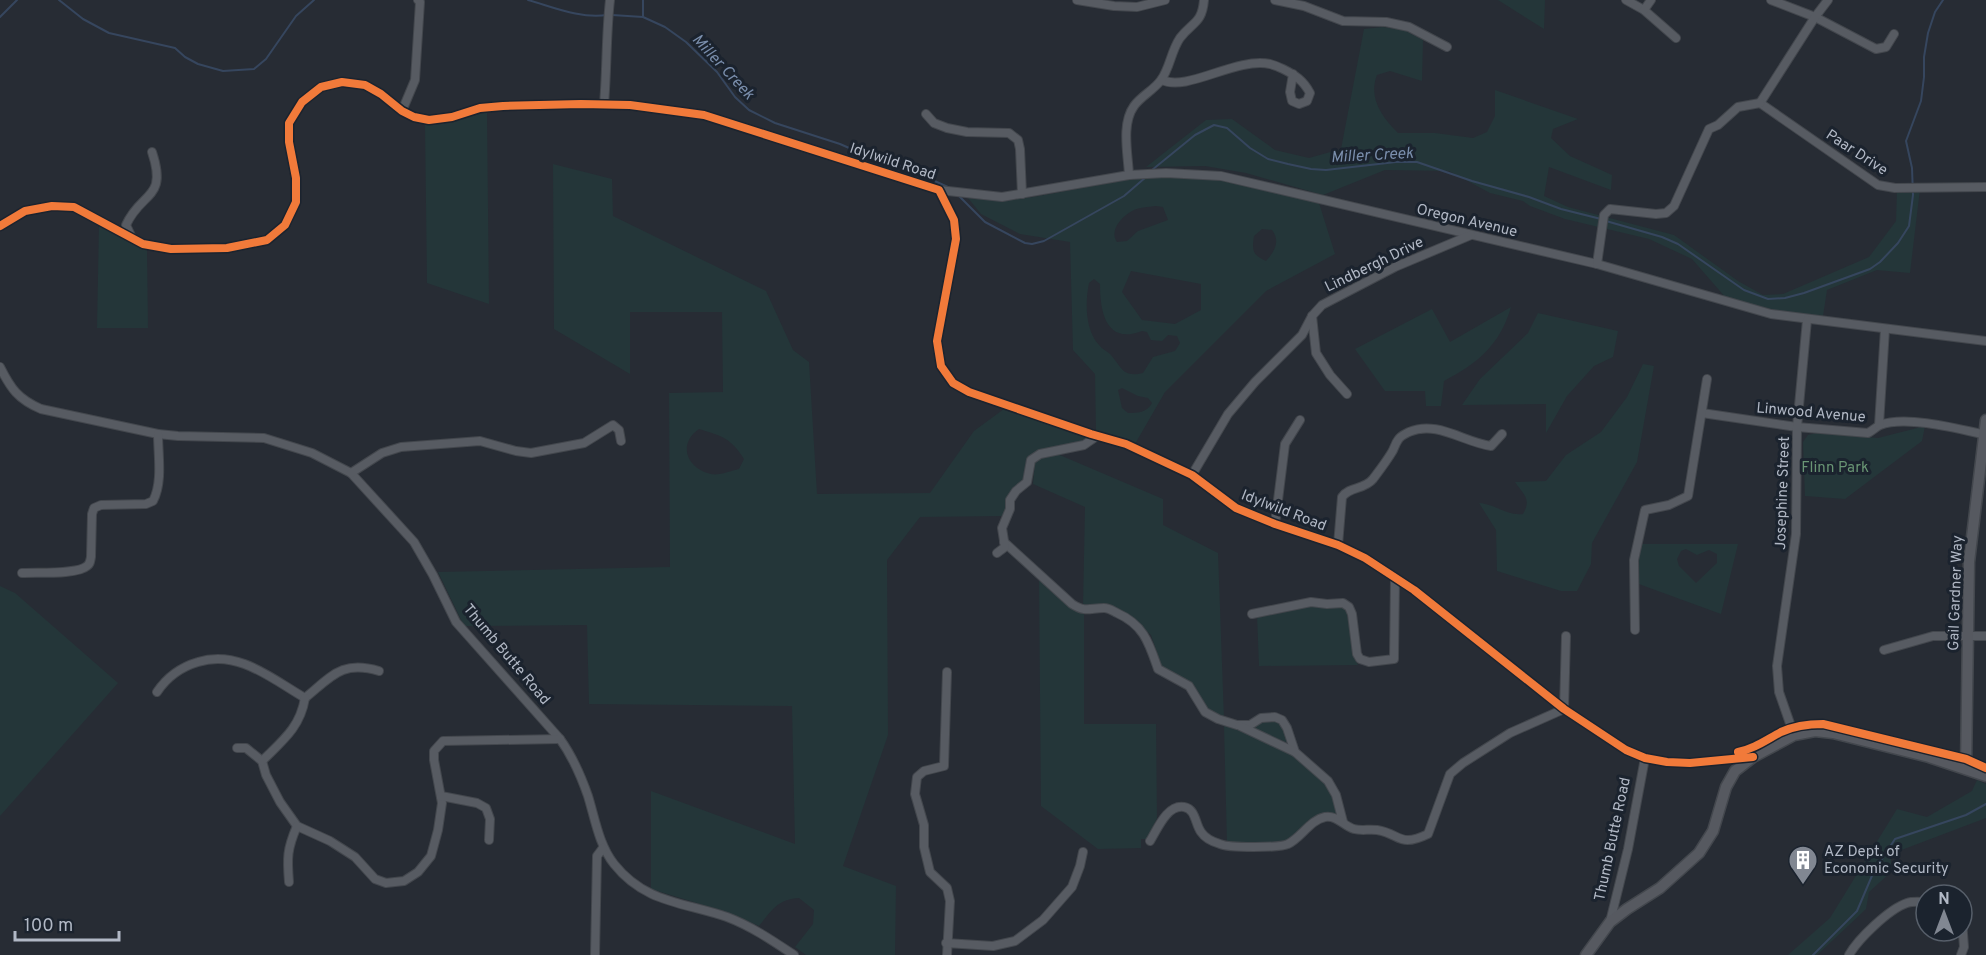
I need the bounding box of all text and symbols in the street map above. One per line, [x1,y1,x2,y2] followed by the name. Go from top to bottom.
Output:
[687,30,759,105] water label: Miller Creek
[1822,126,1891,180] street label: Paar Drive
[847,140,938,185] street label: Idylwild Road
[1330,144,1415,168] water label: Miller Creek
[1414,201,1519,242] street label: Oregon Avenue
[1322,233,1427,297] street label: Lindbergh Drive
[1755,399,1866,428] street label: Linwood Avenue
[1772,436,1795,550] street label: Josephine Street
[1801,459,1869,478] park label: Flinn Park
[1238,486,1329,536] street label: Idylwild Road
[1945,535,1968,651] street label: Gail Gardner Way
[458,601,554,709] street label: Thumb Butte Road
[1591,776,1636,903] street label: Thumb Butte Road
[1824,843,1949,879] place label: AZ Dept. of Economic Security
[1787,844,1819,886] building icon: AZ Dept. of Economic Security
[1914,883,1974,943] north arrow
[1938,890,1950,910] text: N
[15,904,118,942] scale bar
[24,915,73,938] text: 100 m

